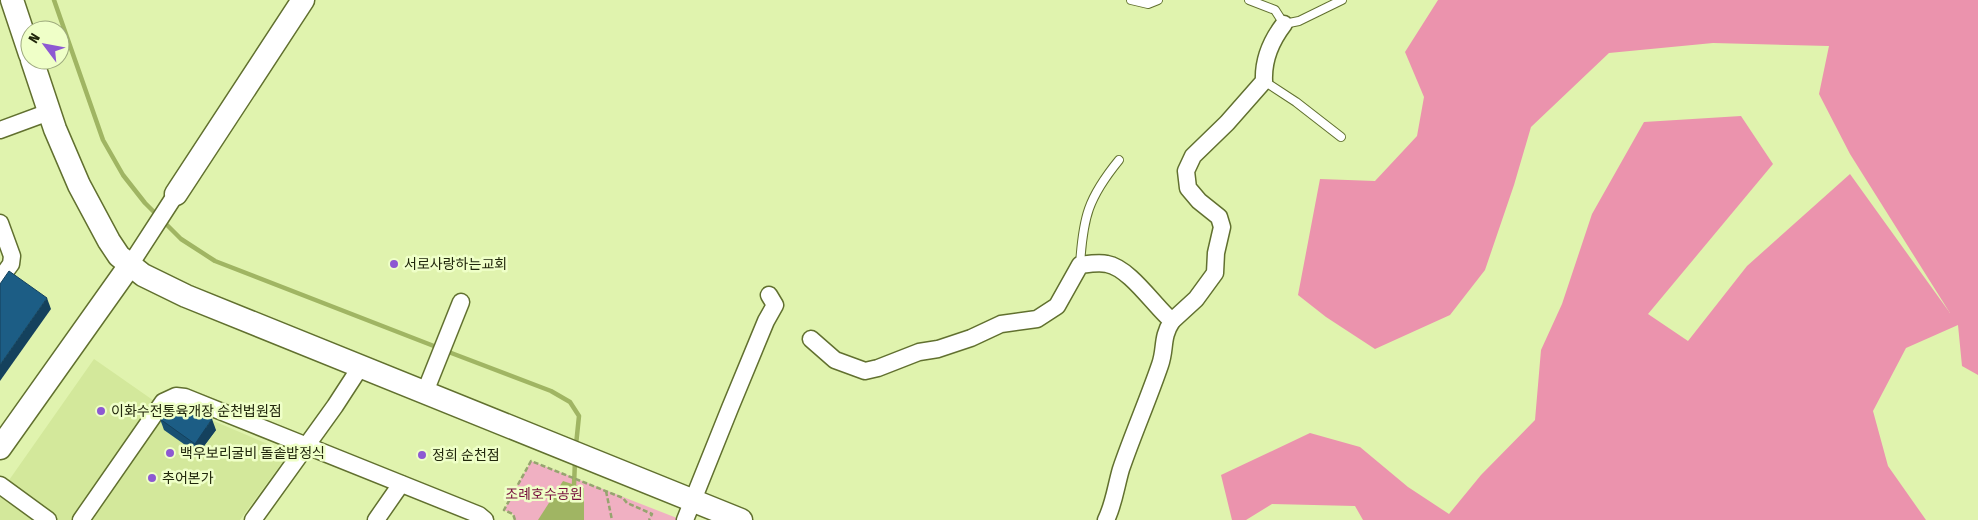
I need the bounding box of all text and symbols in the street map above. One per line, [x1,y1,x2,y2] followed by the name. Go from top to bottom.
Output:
[20,20,70,70] north arrow
[25,30,44,46] text: N
[404,256,507,273] place label: 서로사랑하는교회
[388,258,400,270] marker: 서로사랑하는교회
[111,403,282,420] place label: 이화수전통육개장 순천법원점
[95,405,107,417] marker: 이화수전통육개장 순천법원점
[180,445,325,462] place label: 백우보리굴비 돌솥밥정식
[164,447,176,459] marker: 백우보리굴비 돌솥밥정식
[432,447,500,464] place label: 정희 순천점
[416,449,428,461] marker: 정희 순천점
[162,470,214,487] place label: 추어본가
[146,472,158,484] marker: 추어본가
[505,486,583,503] park label: 조례호수공원

